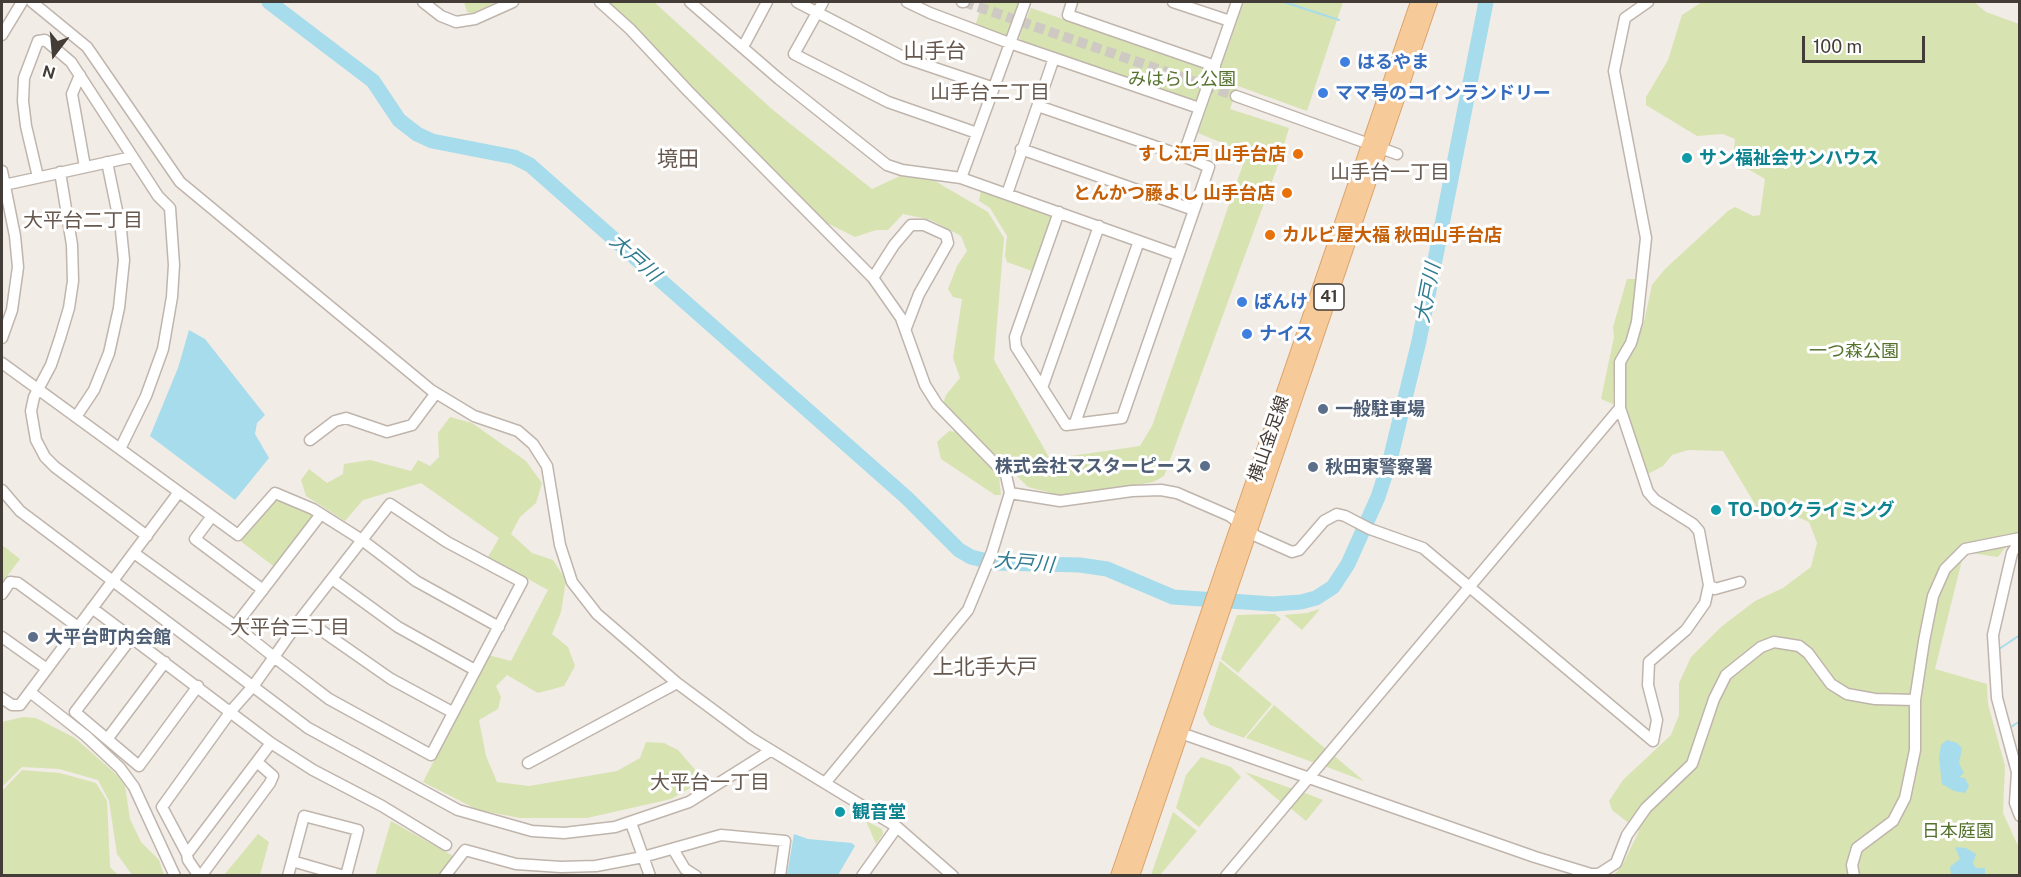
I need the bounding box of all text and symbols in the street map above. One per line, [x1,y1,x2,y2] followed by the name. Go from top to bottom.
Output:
[24,24,84,84] north arrow
[1805,24,1928,62] scale bar
[1813,36,1862,57] text: 100 m
[904,39,966,65] district label: 山手台
[1357,51,1429,73] place label: はるやま
[1338,55,1352,69] marker: はるやま
[40,61,58,83] text: N
[1128,68,1236,90] park label: みはらし公園
[930,81,1050,105] district label: 山手台二丁目
[1335,82,1551,104] place label: ママ号のコインランドリー
[1316,86,1330,100] marker: ママ号のコインランドリー
[1138,143,1286,165] place label: すし江戸 山手台店
[657,147,699,173] district label: 境田
[1291,147,1305,161] marker: すし江戸 山手台店
[1699,147,1879,169] place label: サン福祉会サンハウス
[1680,151,1694,165] marker: サン福祉会サンハウス
[1330,161,1450,185] district label: 山手台一丁目
[1073,182,1275,204] place label: とんかつ藤よし 山手台店
[1280,186,1294,200] marker: とんかつ藤よし 山手台店
[23,209,143,233] district label: 大平台二丁目
[1282,224,1502,246] place label: カルビ屋大福 秋田山手台店
[1263,228,1277,242] marker: カルビ屋大福 秋田山手台店
[605,229,665,287] water label: 大戸川
[1410,261,1446,325] water label: 大戸川
[1314,284,1344,310] road number: 41
[1254,291,1308,313] place label: ぱんけ
[1235,295,1249,309] marker: ぱんけ
[1259,323,1313,345] place label: ナイス
[1240,327,1254,341] marker: ナイス
[1809,340,1899,362] park label: 一つ森公園
[1244,393,1294,485] street label: 横山金足線
[1335,398,1425,420] place label: 一般駐車場
[1316,402,1330,416] marker: 一般駐車場
[995,455,1193,477] place label: 株式会社マスターピース
[1325,456,1433,478] place label: 秋田東警察署
[1198,459,1212,473] marker: 株式会社マスターピース
[1306,460,1320,474] marker: 秋田東警察署
[1728,499,1894,521] place label: TO-DOクライミング
[1709,503,1723,517] marker: TO-DOクライミング
[993,548,1055,578] water label: 大戸川
[230,616,350,640] district label: 大平台三丁目
[45,626,171,648] place label: 大平台町内会館
[26,630,40,644] marker: 大平台町内会館
[933,655,1037,681] district label: 上北手大戸
[650,771,770,795] district label: 大平台一丁目
[852,801,906,823] place label: 観音堂
[833,805,847,819] marker: 観音堂
[1922,820,1994,842] park label: 日本庭園

